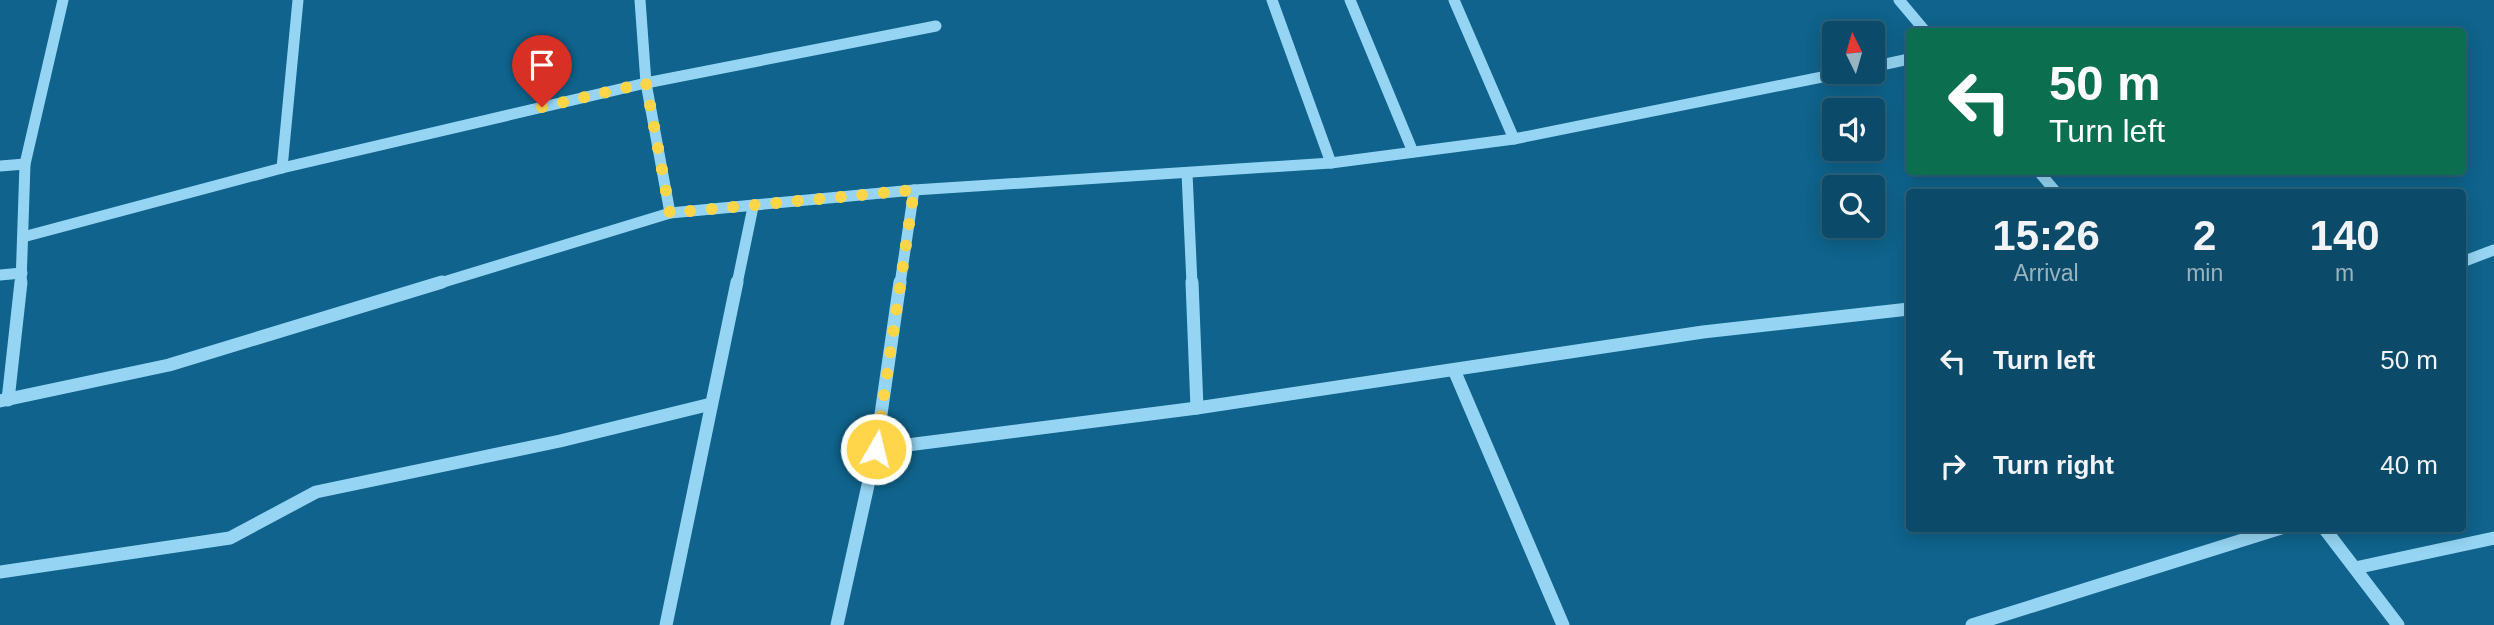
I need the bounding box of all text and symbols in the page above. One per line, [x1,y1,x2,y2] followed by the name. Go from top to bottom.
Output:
[1822,21,1885,84] north arrow
[1822,21,1885,238] map controls
[512,35,572,107] pin
[523,46,561,84] icon: arrive
[1934,56,2025,147] icon: left
[2049,56,2161,110] text: 50 m
[1822,98,1885,161] button: sound
[2049,113,2165,149] text: Turn left
[1822,175,1885,238] button: search
[1992,212,2100,259] text: 15:26
[2193,212,2216,259] text: 2
[2310,212,2380,259] text: 140
[2013,260,2079,286] text: Arrival
[2186,260,2223,286] text: min
[2335,260,2354,286] text: m
[1934,342,1972,380] icon: left
[1993,345,2095,375] text: Turn left
[2380,345,2438,375] text: 50 m
[839,412,913,486] position arrow
[1934,447,1972,485] icon: right
[1993,450,2114,480] text: Turn right
[2380,450,2438,480] text: 40 m

